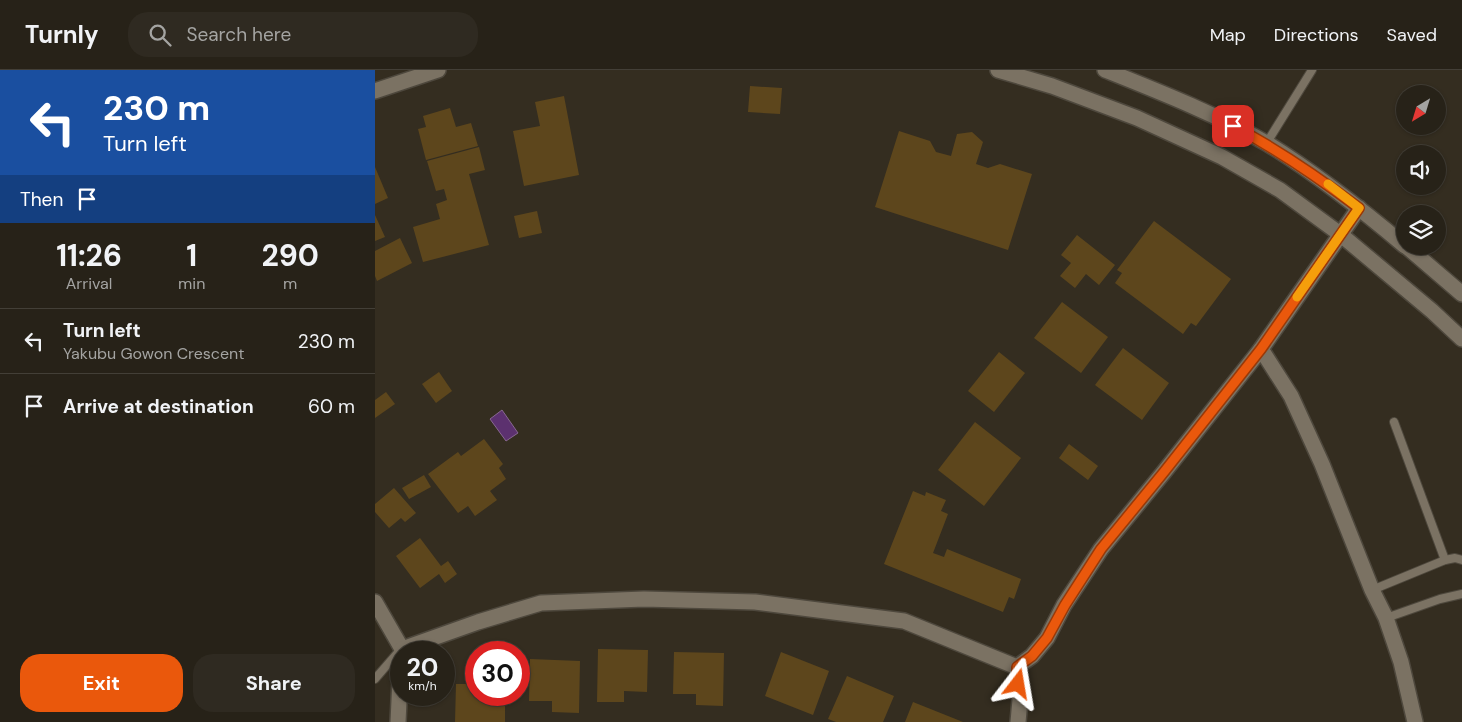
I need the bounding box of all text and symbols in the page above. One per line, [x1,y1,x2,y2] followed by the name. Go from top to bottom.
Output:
[128,12,478,57] search box
[25,19,98,50] text: Turnly
[146,21,174,49] icon: search
[186,22,291,47] text: Search here
[1210,23,1246,47] text: Map
[1274,23,1359,47] text: Directions
[1387,23,1437,47] text: Saved
[103,85,210,131] text: 230 m
[1396,85,1446,135] north arrow
[1396,85,1446,255] map controls
[20,90,85,155] icon: left
[1212,105,1254,147] pin
[1219,112,1247,140] icon: arrive
[103,129,187,158] text: Turn left
[1396,145,1446,195] button: sound
[73,185,101,213] icon: arrive
[20,187,63,212] text: Then
[1396,205,1446,255] button: layers
[56,236,122,275] text: 11:26
[186,236,197,275] text: 1
[262,236,319,275] text: 290
[66,273,112,294] text: Arrival
[178,273,205,294] text: min
[283,273,297,294] text: m
[63,318,141,343] text: Turn left
[20,327,48,355] icon: left
[298,329,355,354] text: 230 m
[63,343,245,364] text: Yakubu Gowon Crescent
[20,392,48,420] icon: arrive
[63,394,254,419] text: Arrive at destination
[308,394,355,419] text: 60 m
[465,641,530,706] speed limit sign: 30
[407,651,438,684] text: 20
[20,654,183,712] button: Exit
[193,654,355,712] button: Share
[991,657,1043,709] position arrow
[408,678,437,694] text: km/h

